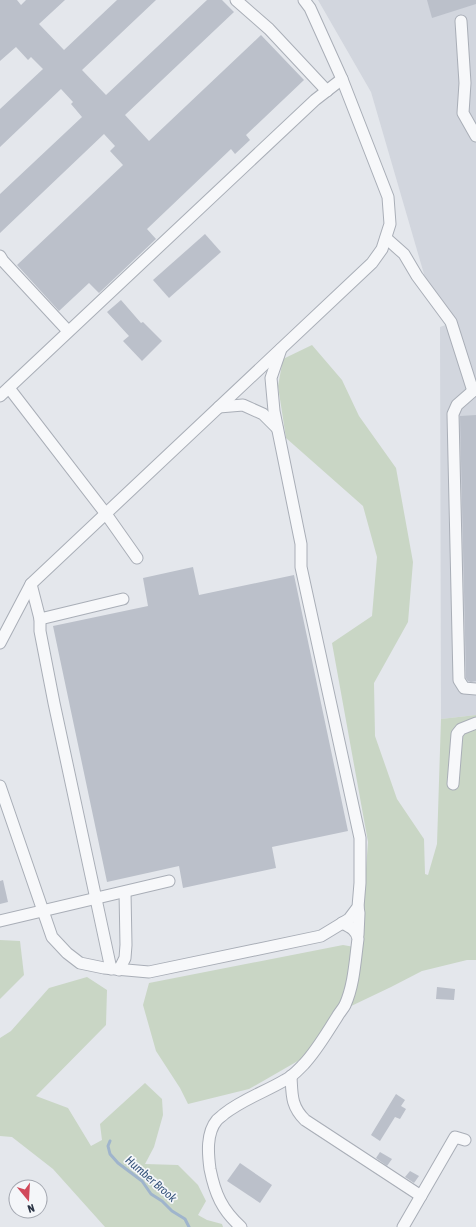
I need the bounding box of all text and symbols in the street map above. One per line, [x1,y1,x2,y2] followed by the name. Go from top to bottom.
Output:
[123,1153,180,1205] water label: Humber Brook
[8,1179,48,1219] north arrow
[26,1202,36,1215] text: N

